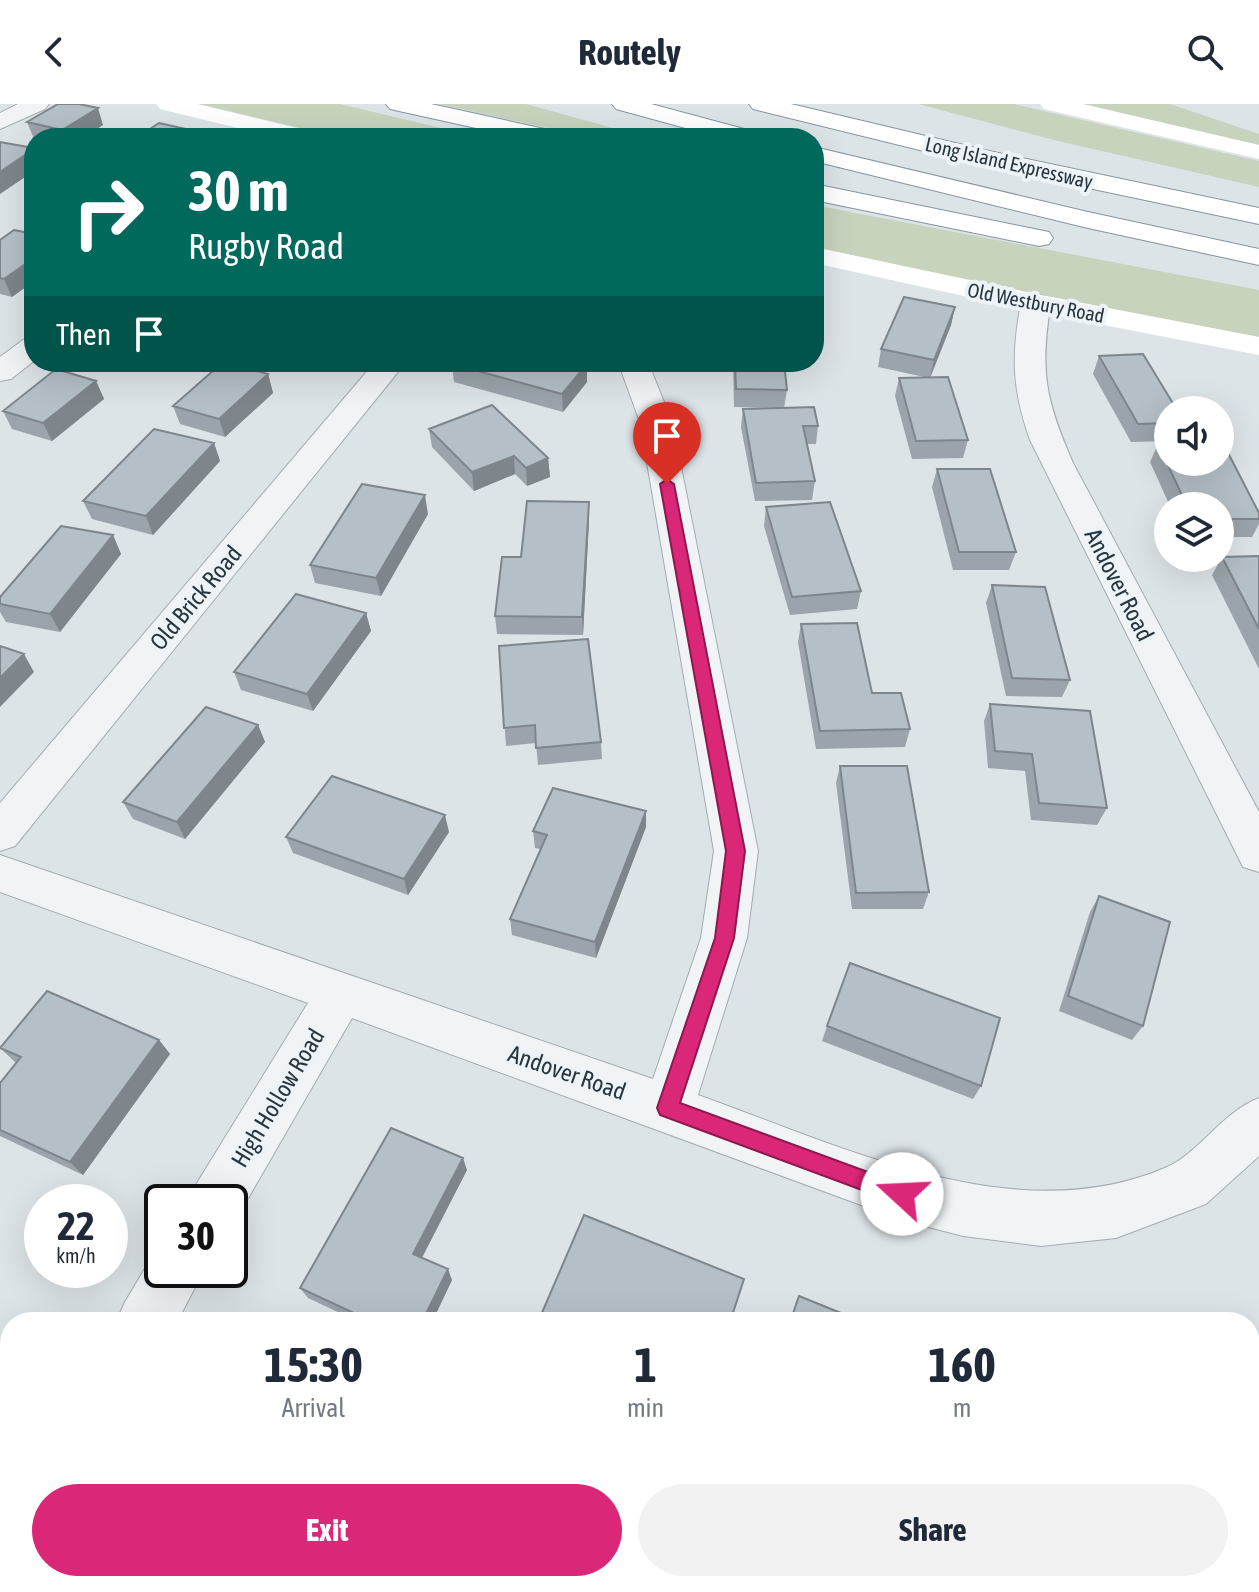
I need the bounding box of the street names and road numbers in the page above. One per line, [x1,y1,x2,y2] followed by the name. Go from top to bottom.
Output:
[923,132,1095,193] street label: Long Island Expressway
[966,278,1107,327] street label: Old Westbury Road
[1080,524,1159,645] street label: Andover Road
[144,540,247,655] street label: Old Brick Road
[226,1024,330,1172] street label: High Hollow Road
[505,1040,629,1105] street label: Andover Road

